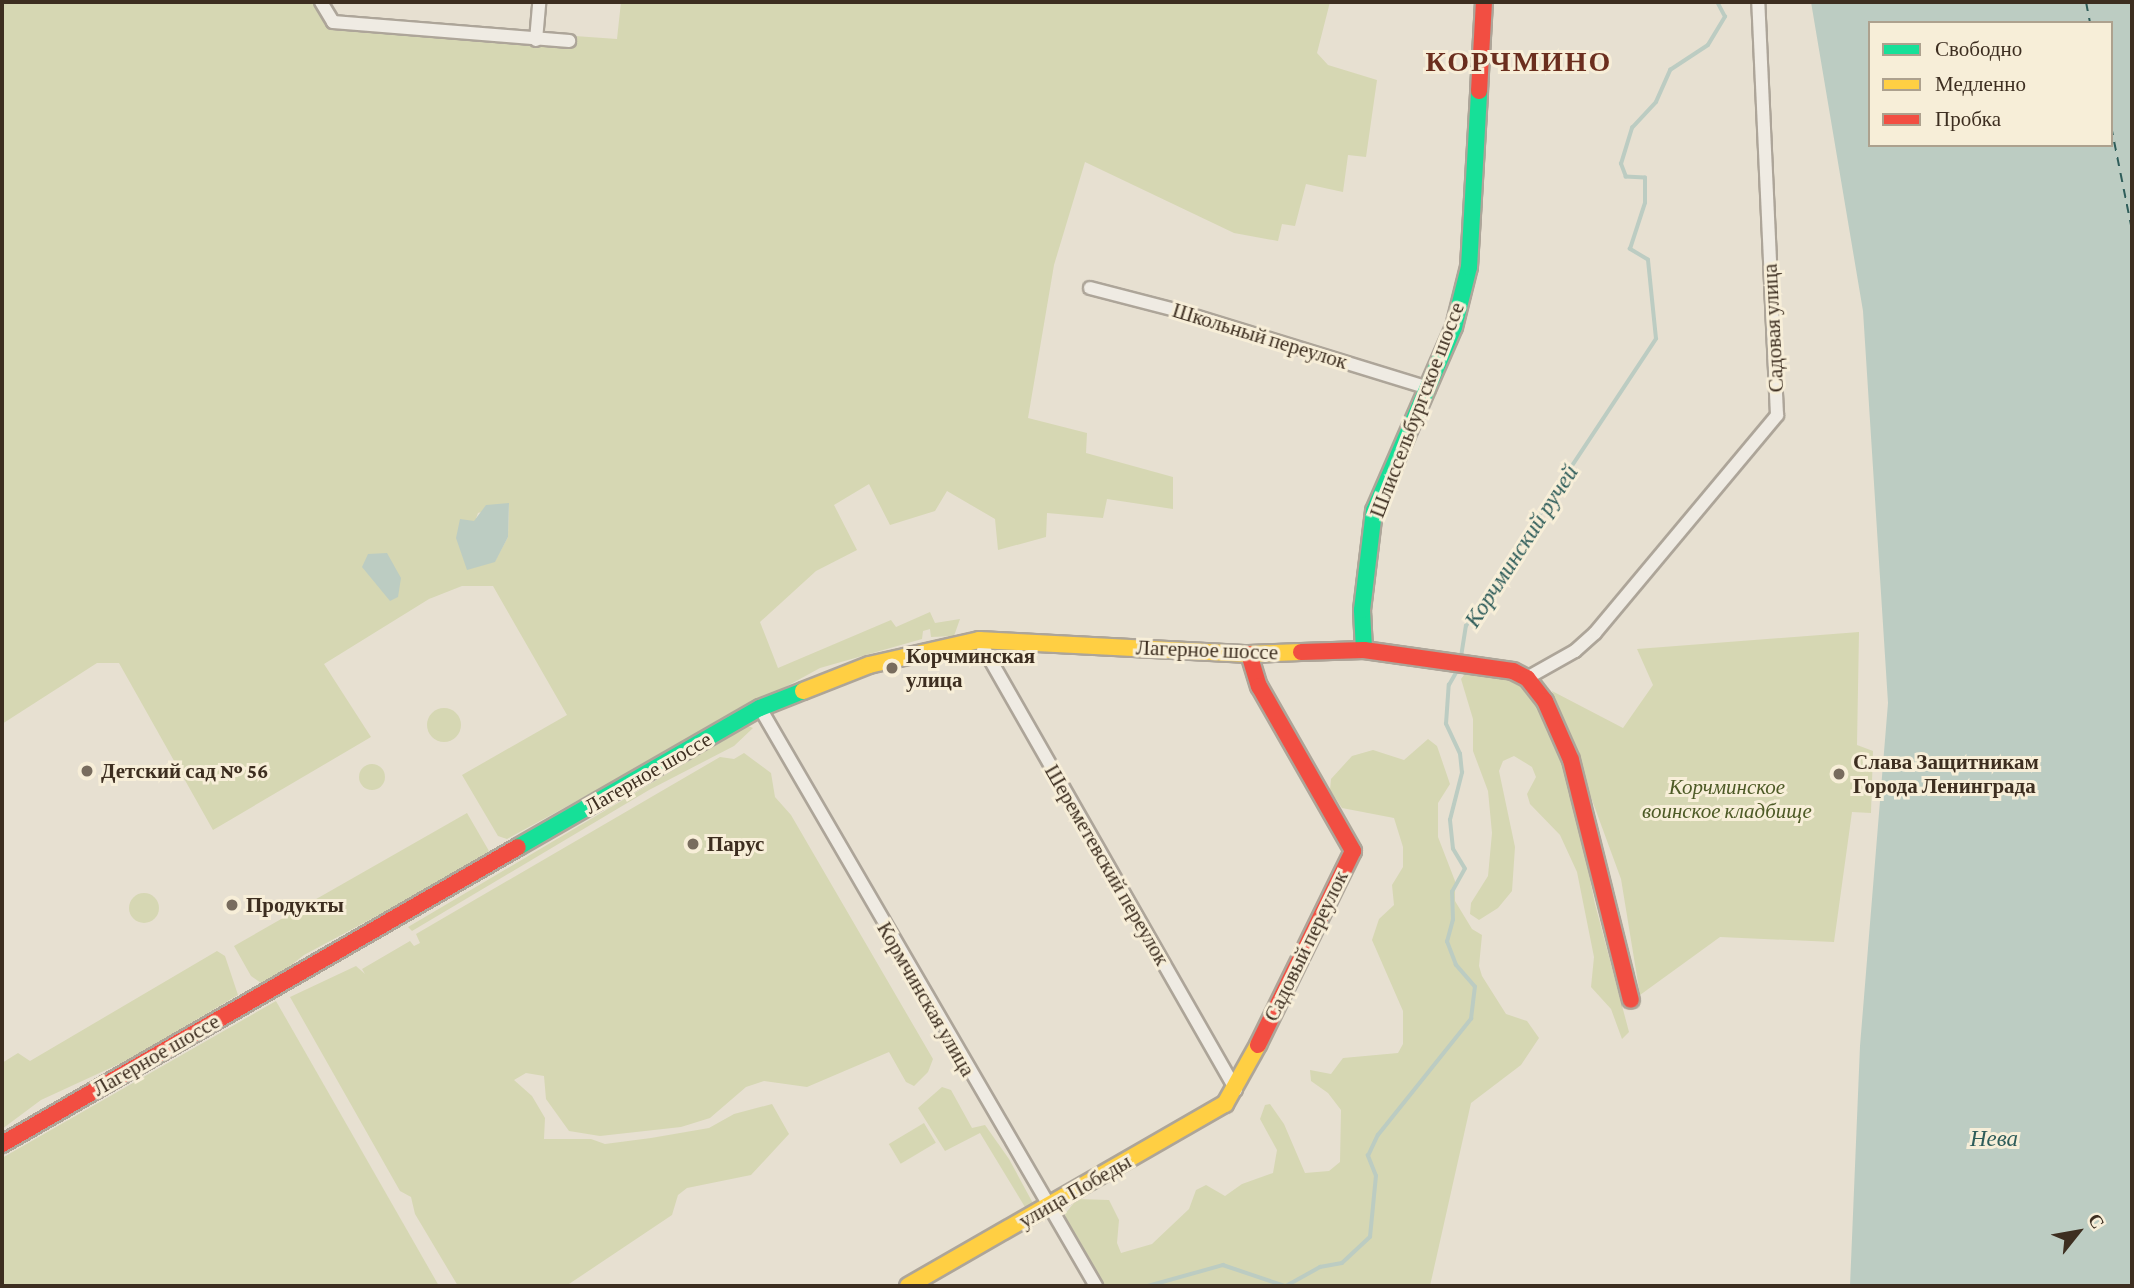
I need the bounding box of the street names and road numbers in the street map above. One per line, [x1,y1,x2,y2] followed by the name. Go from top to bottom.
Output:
[1757,263,1789,393] street label: Садовая улица
[1169,297,1351,375] street label: Школьный переулок
[1364,299,1470,521] street label: Шлиссельбургское шоссе
[1135,635,1279,665] street label: Лагерное шоссе
[580,726,716,820] street label: Лагерное шоссе
[1039,760,1175,970] street label: Шереметевский переулок
[1259,867,1353,1025] street label: Садовый переулок
[872,917,980,1081] street label: Кормчинская улица
[88,1008,224,1102] street label: Лагерное шоссе
[1014,1149,1136,1233] street label: улица Победы

